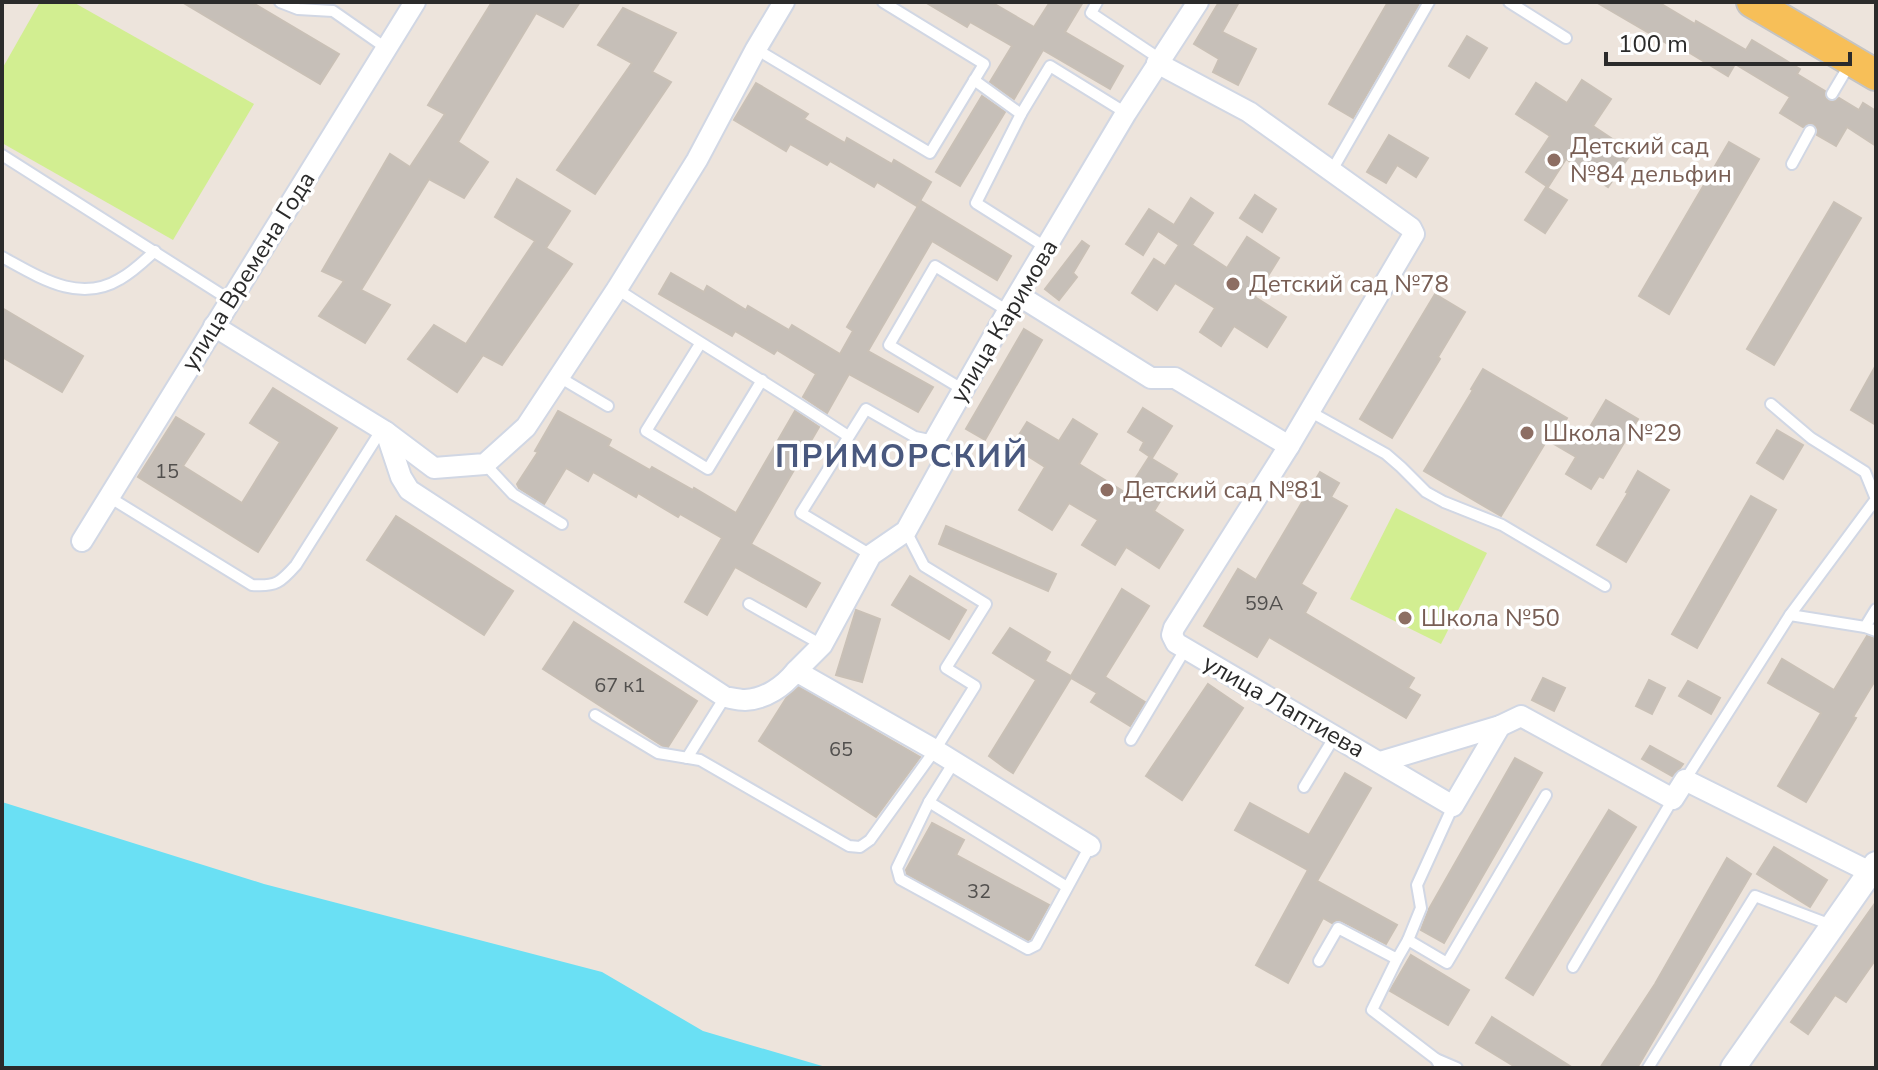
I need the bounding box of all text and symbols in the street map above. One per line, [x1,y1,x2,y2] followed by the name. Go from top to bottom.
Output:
[1606,16,1850,66] scale bar
[1618,28,1688,60] text: 100 m
[1570,130,1732,190] place label: Детский сад №84 дельфин
[1545,151,1563,169] marker: Детский сад №84 дельфин
[174,165,322,377] street label: улица Времена Года
[943,233,1065,409] street label: улица Каримова
[1249,268,1449,300] place label: Детский сад №78
[1224,275,1242,293] marker: Детский сад №78
[1543,417,1682,449] place label: Школа №29
[1518,424,1536,442] marker: Школа №29
[775,435,1029,478] district label: ПРИМОРСКИЙ
[155,458,179,485] house number: 15
[1123,474,1323,506] place label: Детский сад №81
[1098,481,1116,499] marker: Детский сад №81
[1245,590,1284,617] house number: 59А
[1421,602,1560,634] place label: Школа №50
[1396,609,1414,627] marker: Школа №50
[1197,647,1371,765] street label: улица Лаптиева
[594,672,646,699] house number: 67 к1
[829,736,853,763] house number: 65
[967,878,991,905] house number: 32

